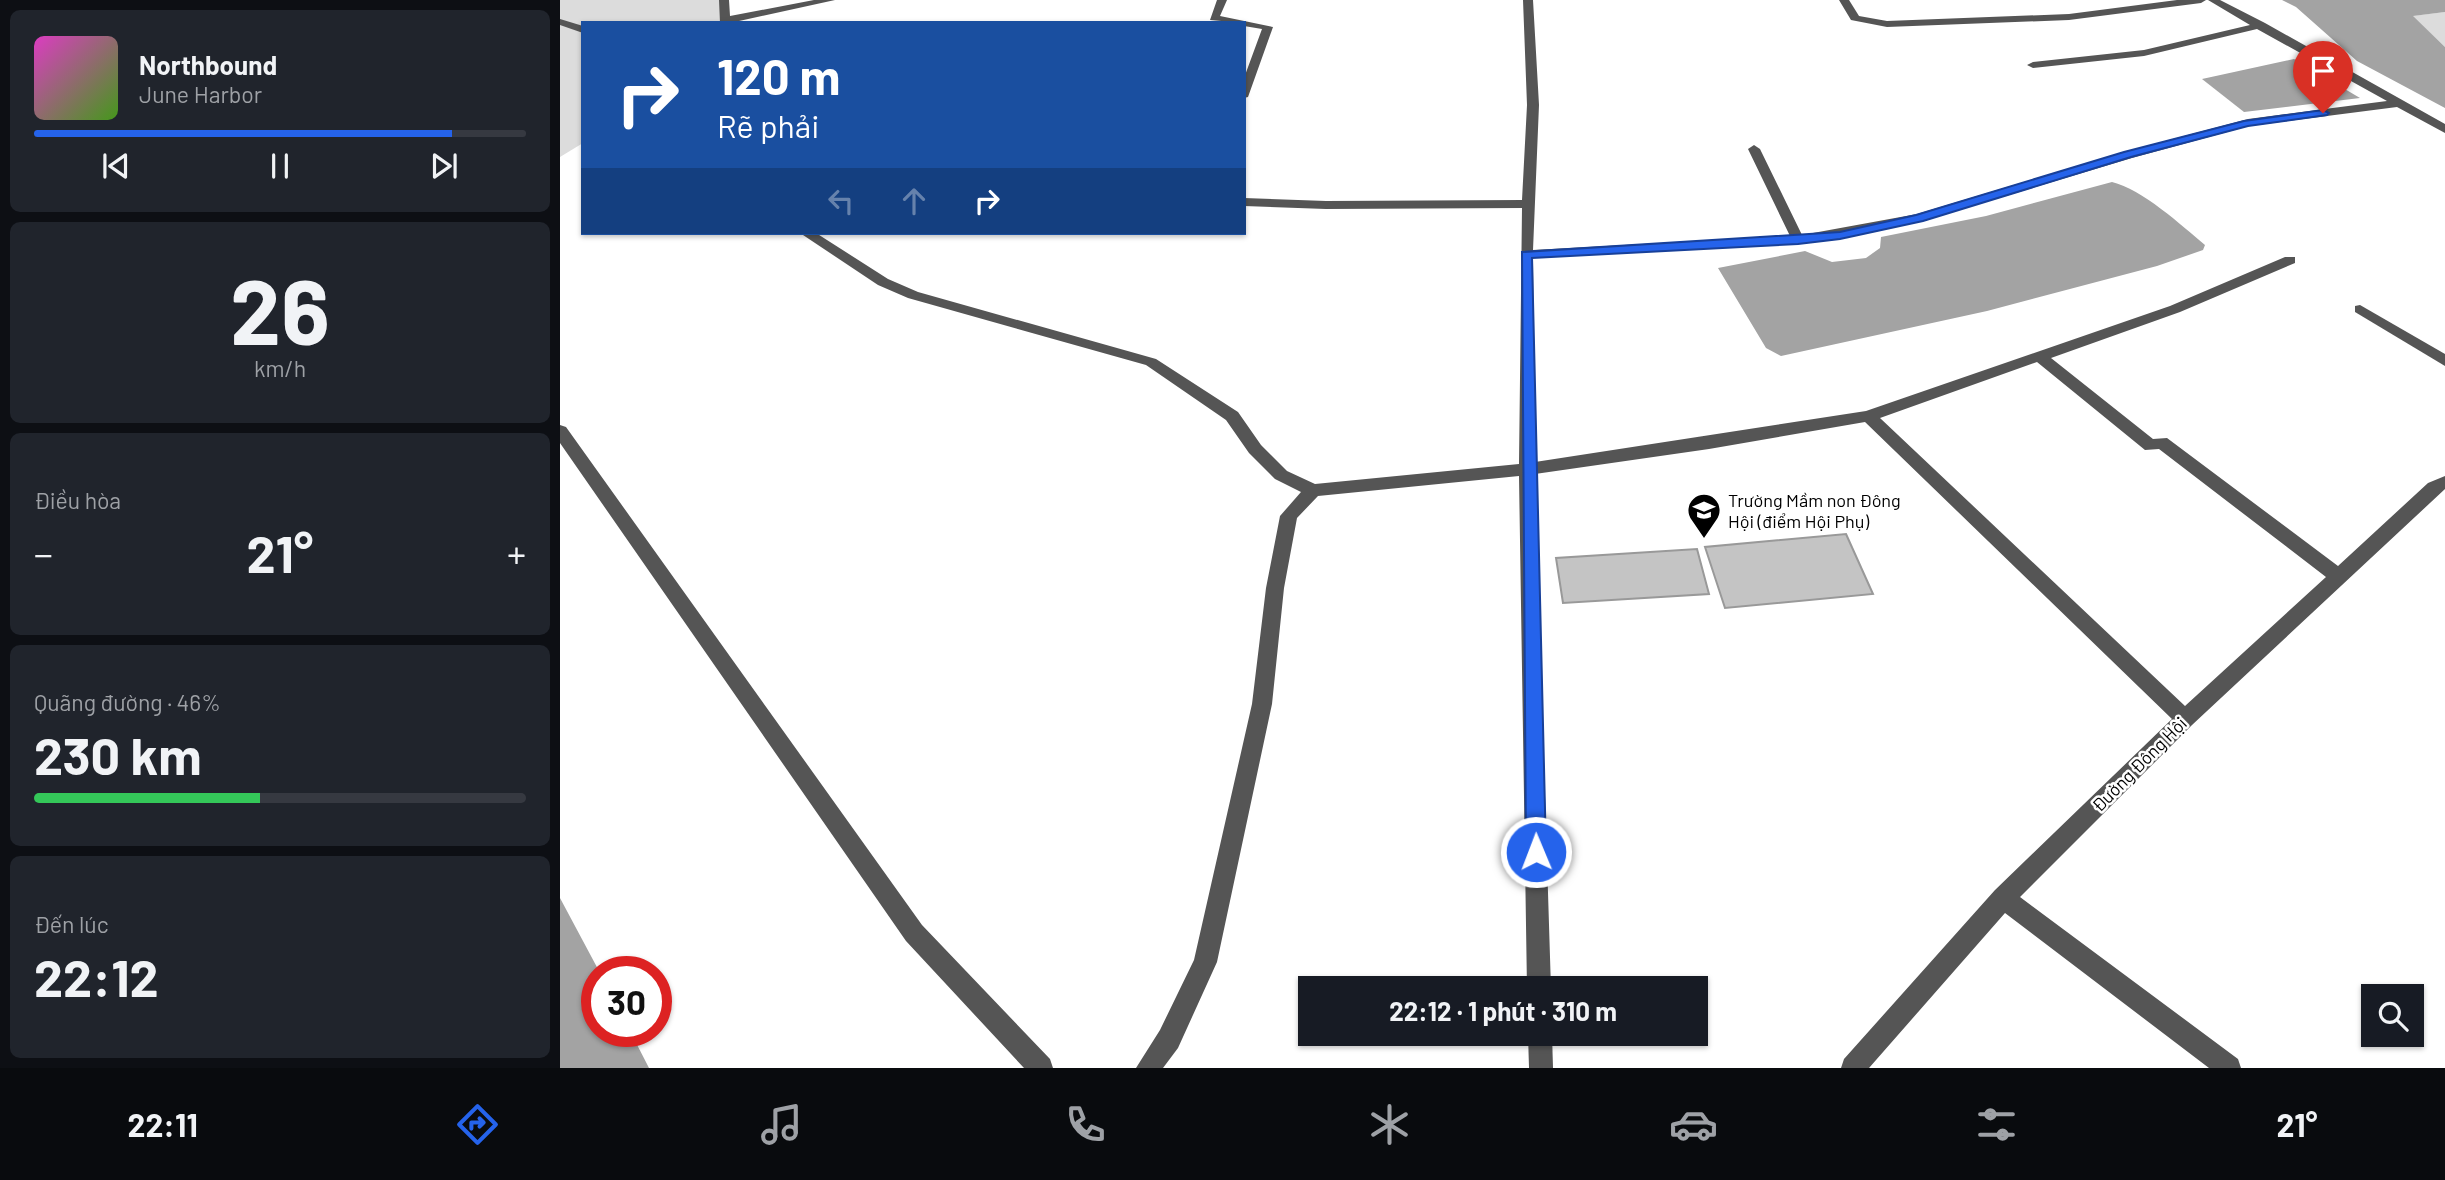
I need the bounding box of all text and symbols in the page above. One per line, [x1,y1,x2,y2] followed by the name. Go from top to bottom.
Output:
[2293,41,2353,113] pin
[717,46,840,105] text: 120 m
[139,49,277,80] text: Northbound
[602,49,693,140] icon: right
[2304,52,2342,90] icon: arrive
[139,80,262,108] text: June Harbor
[717,106,819,144] text: Rẽ phải
[97,147,135,185] icon: previous
[261,147,299,185] icon: pause
[425,147,463,185] icon: next
[822,182,860,220] icon: left
[895,182,933,220] icon: ahead
[968,182,1006,220] icon: right
[230,254,330,363] text: 26
[254,354,306,382] text: km/h
[34,486,121,514] text: Điều hòa
[1728,489,1901,532] place label: Trường Mầm non Đông Hội (điểm Hội Phụ)
[1685,491,1723,540] school or university icon: Trường Mầm non Đông Hội (điểm Hội Phụ)
[247,521,313,583] text: 21°
[34,530,53,576] text: −
[507,530,526,576] text: +
[34,688,221,716] text: Quãng đường · 46%
[2087,712,2191,816] street label: Đường Đông Hội
[34,723,202,785] text: 230 km
[1499,815,1573,889] position arrow
[34,910,109,938] text: Đến lúc
[34,945,159,1007] text: 22:12
[581,956,672,1047] speed limit sign: 30
[2361,984,2424,1047] map controls
[2361,984,2424,1047] button: search
[1389,995,1617,1026] text: 22:12 · 1 phút · 310 m
[453,1100,502,1149] icon: directions
[757,1100,806,1149] icon: music
[1061,1100,1110,1149] icon: phone
[1365,1100,1414,1149] icon: climate
[1669,1100,1718,1149] icon: car
[1972,1100,2021,1149] icon: filters
[127,1105,198,1143] text: 22:11
[2276,1105,2318,1143] text: 21°

